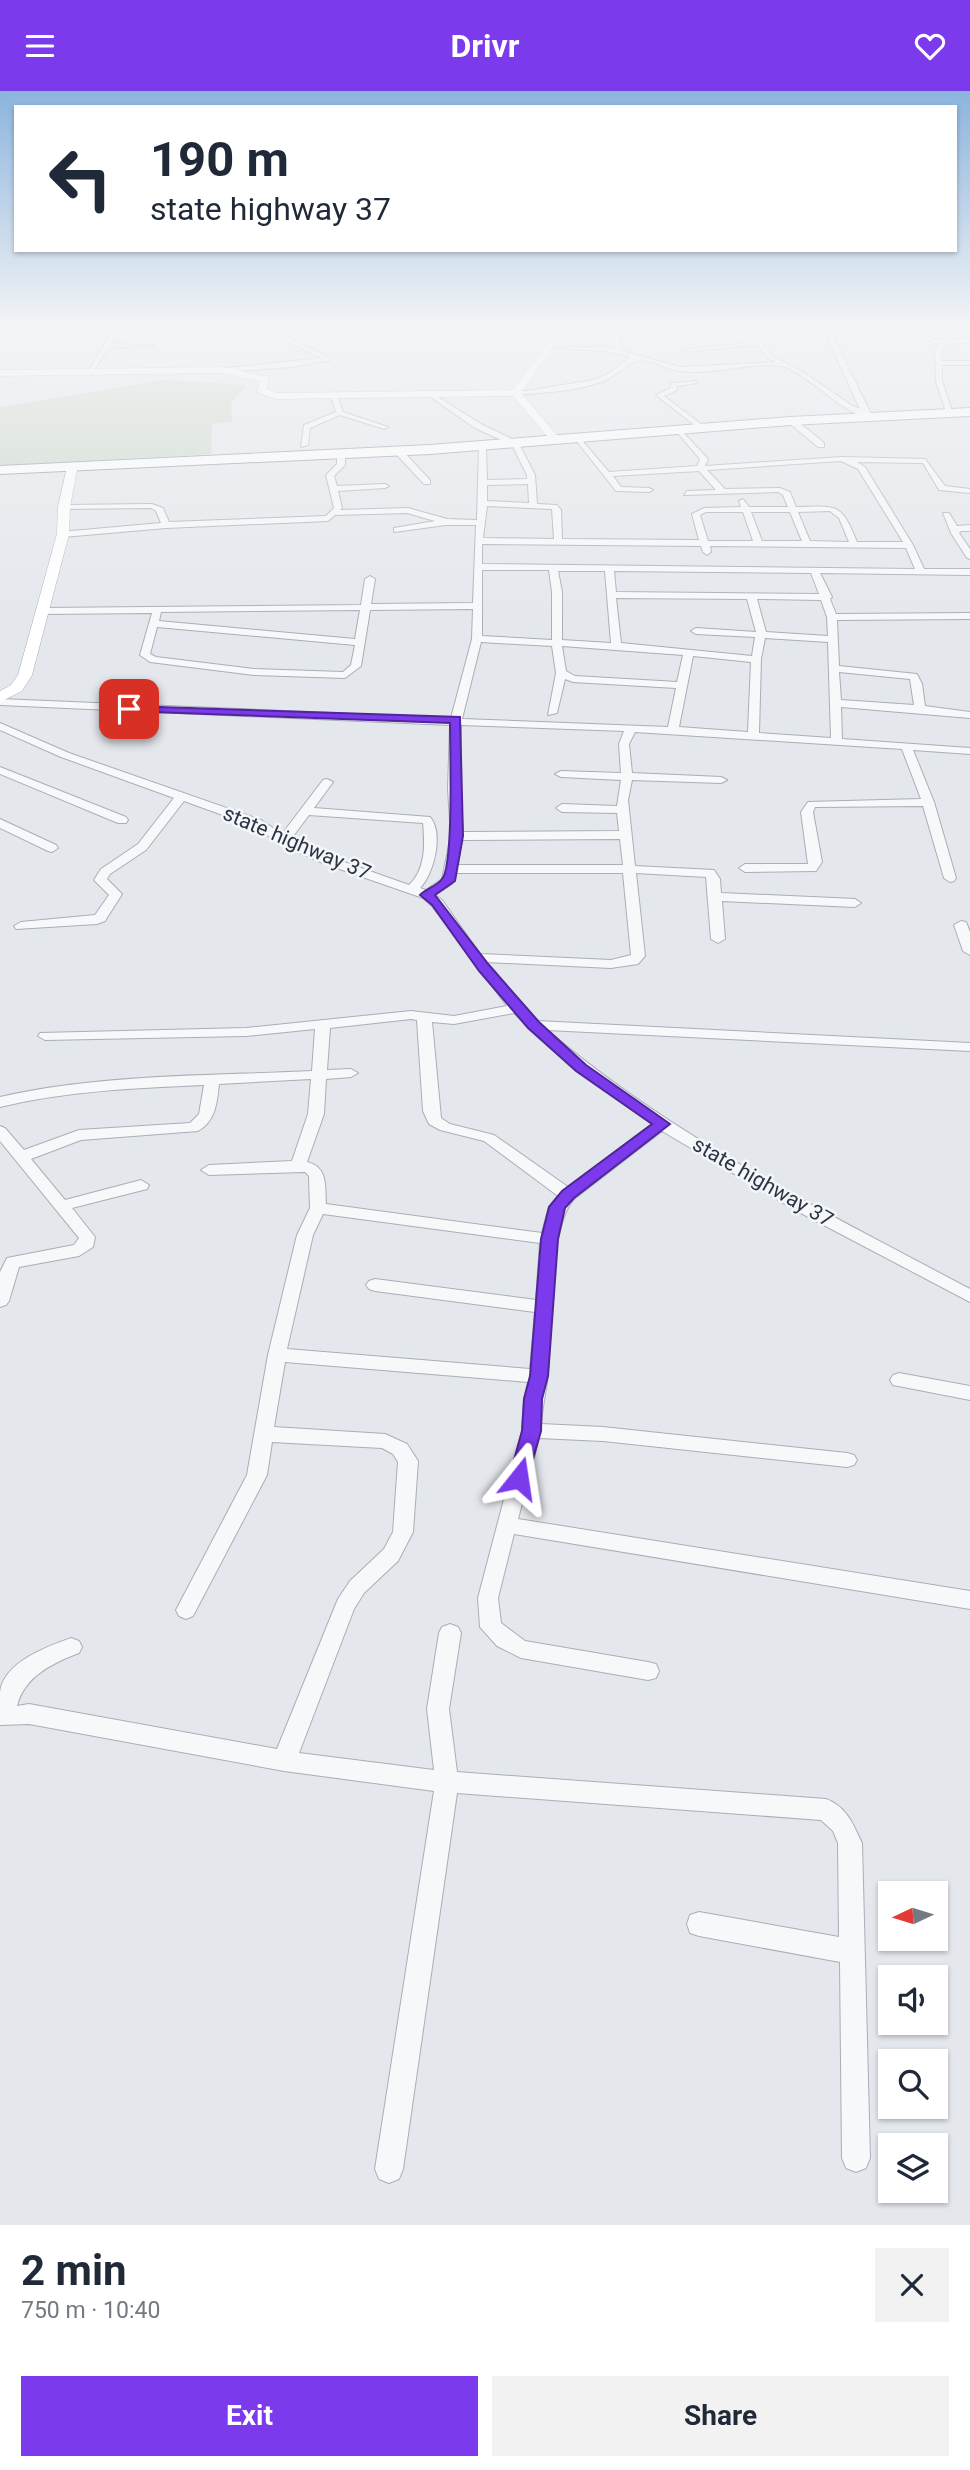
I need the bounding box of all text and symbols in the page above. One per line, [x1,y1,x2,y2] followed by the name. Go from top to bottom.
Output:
[21,27,59,65] icon: menu
[451,27,519,65] text: Drivr
[911,27,949,65] icon: heart
[150,131,289,188] text: 190 m
[35,133,126,224] icon: left
[150,190,391,228] text: state highway 37
[99,679,159,739] pin
[110,690,148,728] icon: arrive
[220,801,374,885] street label: state highway 37
[689,1132,837,1232] street label: state highway 37
[482,1441,556,1515] position arrow
[878,1881,948,1951] north arrow
[878,1881,948,2203] map controls
[878,1965,948,2035] button: sound
[878,2049,948,2119] button: search
[878,2133,948,2203] button: layers
[21,2246,127,2295] text: 2 min
[875,2248,949,2322] button: close
[21,2297,160,2324] text: 750 m · 10:40
[21,2376,478,2456] button: Exit
[492,2376,949,2456] button: Share

